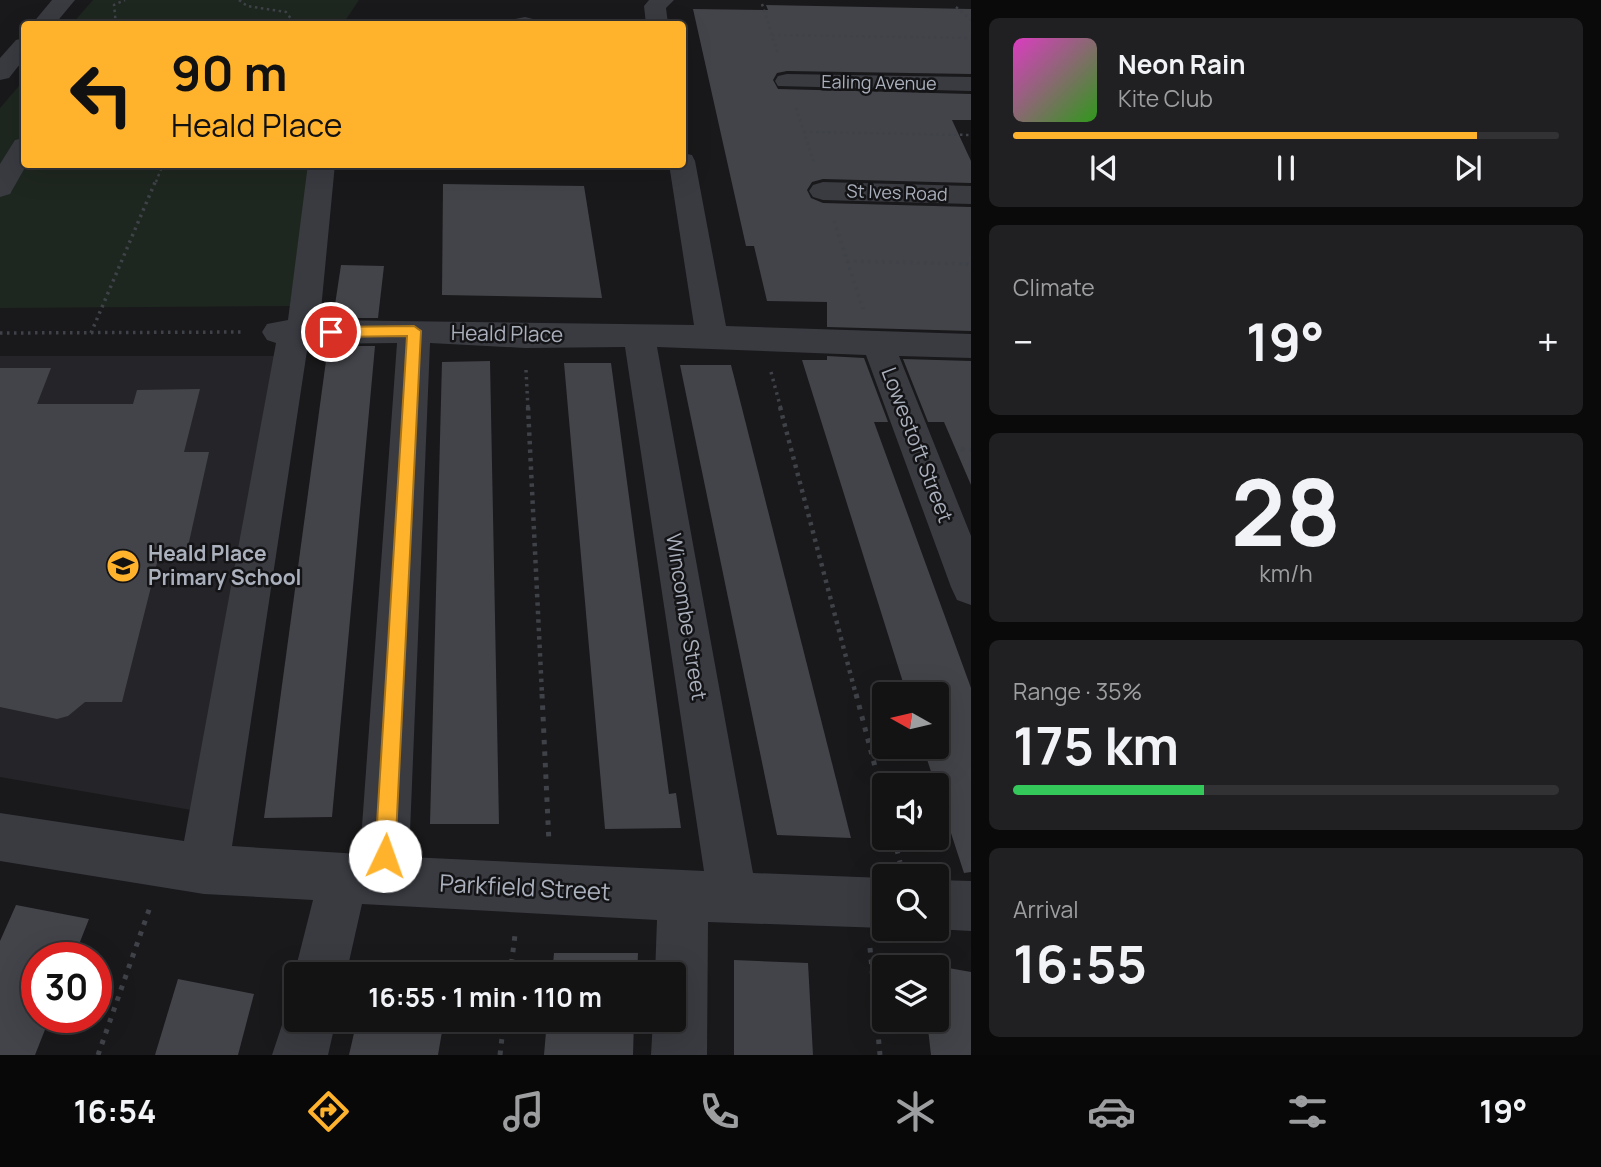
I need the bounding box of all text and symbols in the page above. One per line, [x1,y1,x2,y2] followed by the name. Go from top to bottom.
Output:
[171,39,288,106] text: 90 m
[1118,46,1246,82] text: Neon Rain
[56,49,147,140] icon: left
[821,69,937,95] street label: Ealing Avenue
[1118,82,1213,114] text: Kite Club
[171,103,342,147] text: Heald Place
[1085,149,1123,187] icon: previous
[1267,149,1305,187] icon: pause
[1449,149,1487,187] icon: next
[846,178,948,206] street label: St Ives Road
[1013,271,1095,303] text: Climate
[301,302,361,362] pin
[1246,306,1325,377] text: 19°
[312,313,350,351] icon: arrive
[1013,315,1034,367] text: −
[1537,315,1559,367] text: +
[451,318,564,348] street label: Heald Place
[875,363,960,526] street label: Lowestoft Street
[1231,449,1341,573] text: 28
[660,531,714,702] street label: Wincombe Street
[148,539,302,591] place label: Heald Place Primary School
[104,547,142,585] school or university icon: Heald Place Primary School
[1259,557,1313,589] text: km/h
[1013,675,1142,707] text: Range · 35%
[872,682,948,760] north arrow
[872,682,949,1032] map controls
[1013,710,1179,781] text: 175 km
[872,773,949,850] button: sound
[348,819,422,893] position arrow
[872,864,949,941] button: search
[439,866,612,907] street label: Parkfield Street
[1013,893,1079,925] text: Arrival
[1013,928,1147,999] text: 16:55
[21,942,112,1033] speed limit sign: 30
[872,955,949,1032] button: layers
[368,979,602,1015] text: 16:55 · 1 min · 110 m
[304,1087,353,1136] icon: directions
[499,1087,548,1136] icon: music
[695,1087,744,1136] icon: phone
[891,1087,940,1136] icon: climate
[1087,1087,1136,1136] icon: car
[1283,1087,1332,1136] icon: filters
[73,1089,157,1133] text: 16:54
[1479,1089,1527,1133] text: 19°

